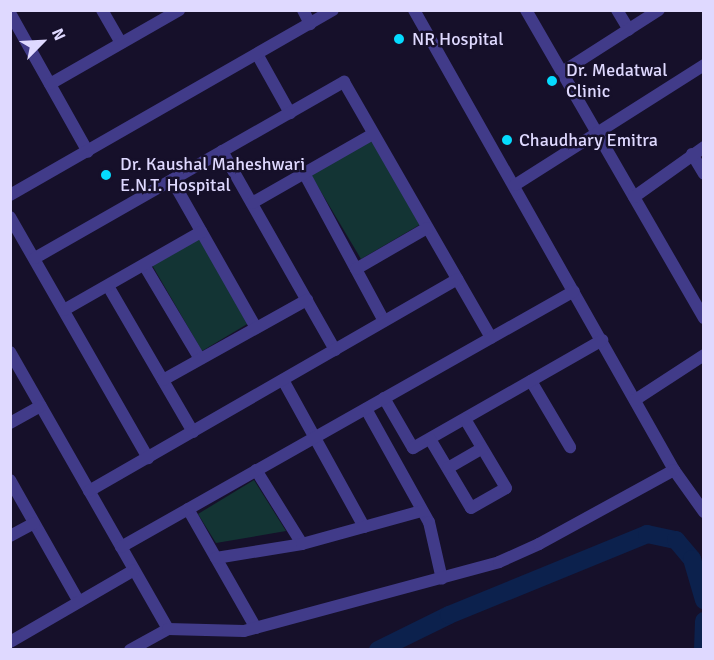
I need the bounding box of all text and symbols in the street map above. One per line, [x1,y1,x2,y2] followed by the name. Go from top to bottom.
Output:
[12,12,72,72] north arrow
[47,26,70,44] text: N
[412,28,503,50] place label: NR Hospital
[390,30,408,48] marker: NR Hospital
[566,60,667,103] place label: Dr. Medatwal Clinic
[543,72,561,90] marker: Dr. Medatwal Clinic
[519,129,658,151] place label: Chaudhary Emitra
[500,133,514,147] marker: Chaudhary Emitra
[120,154,305,196] place label: Dr. Kaushal Maheshwari E.N.T. Hospital
[97,166,115,184] marker: Dr. Kaushal Maheshwari E.N.T. Hospital

